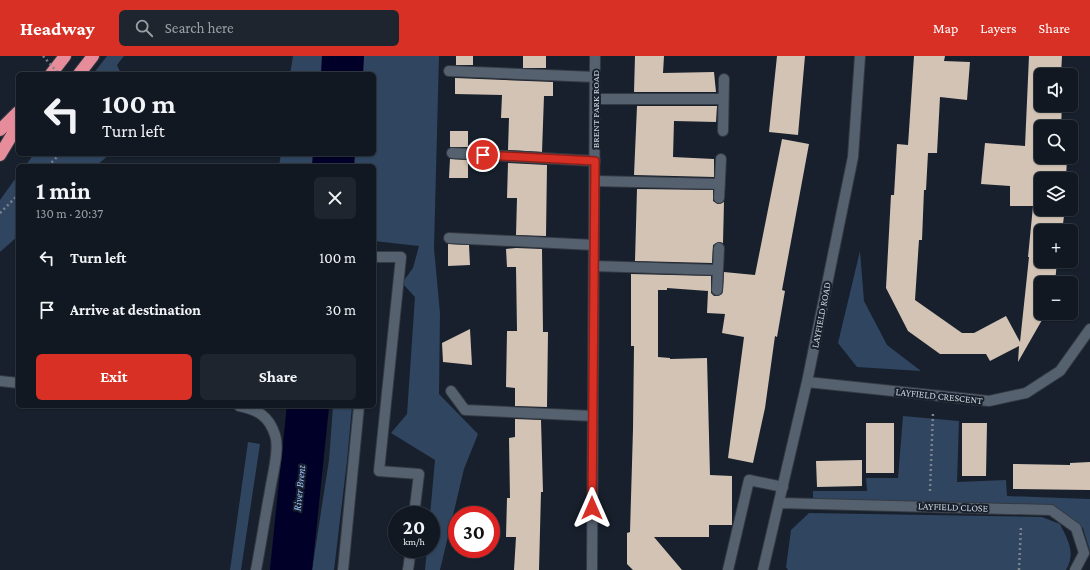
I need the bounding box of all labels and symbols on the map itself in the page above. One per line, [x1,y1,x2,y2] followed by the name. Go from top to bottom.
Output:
[590,70,601,148] street label: BRENT PARK ROAD
[466,138,500,172] pin
[809,281,833,349] street label: LAYFIELD ROAD
[895,386,984,406] street label: LAYFIELD CRESCENT
[291,464,307,512] water label: River Brent
[571,487,613,529] position arrow
[918,500,989,514] street label: LAYFIELD CLOSE
[448,506,500,558] speed limit sign: 30

